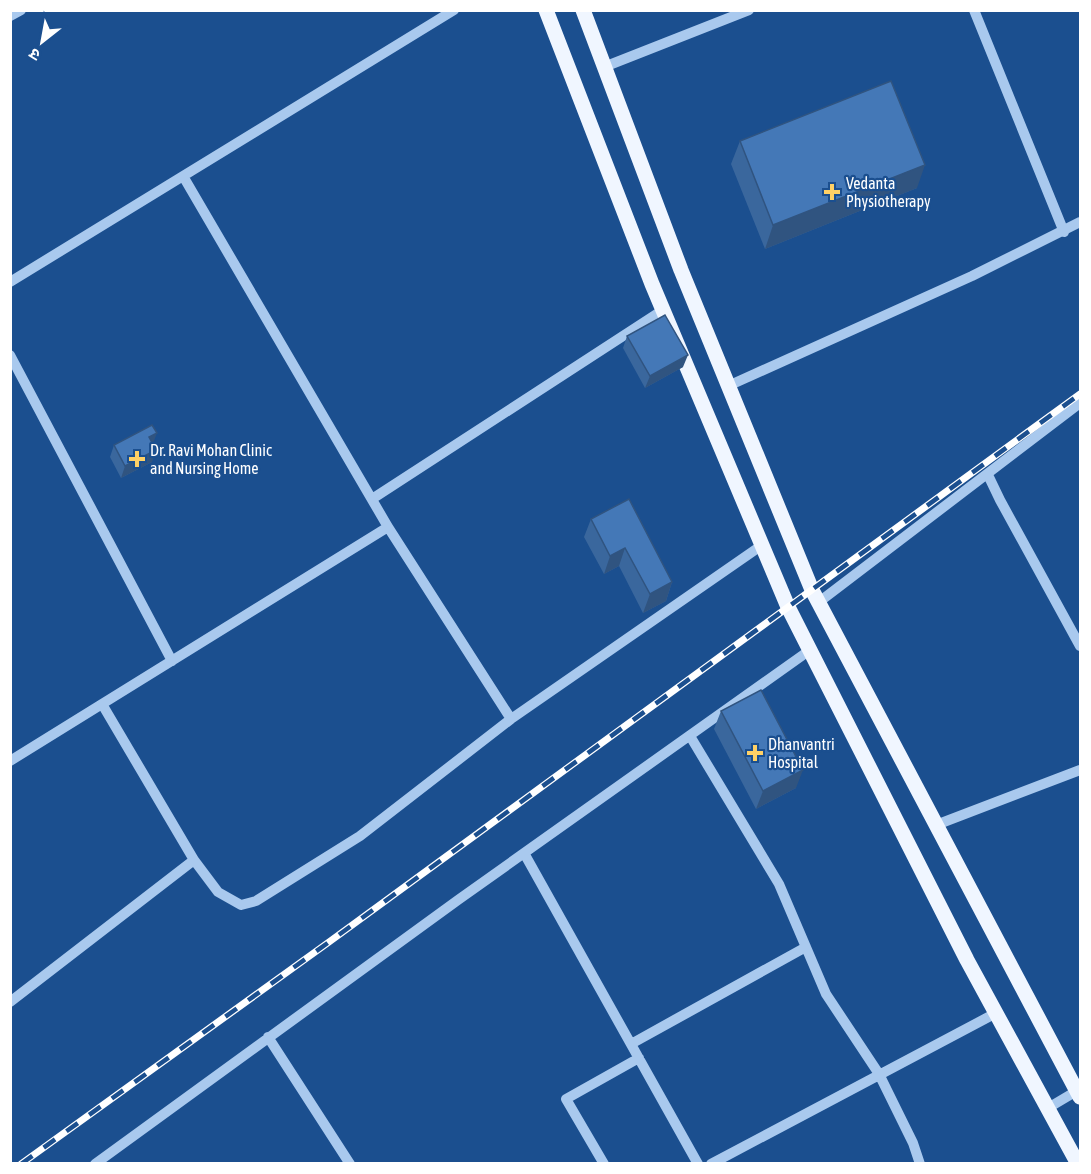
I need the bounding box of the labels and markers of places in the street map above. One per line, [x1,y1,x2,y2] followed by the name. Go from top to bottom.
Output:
[846,174,931,211] place label: Vedanta Physiotherapy
[823,183,841,201] marker: Vedanta Physiotherapy
[150,441,272,478] place label: Dr. Ravi Mohan Clinic and Nursing Home
[128,450,146,468] marker: Dr. Ravi Mohan Clinic and Nursing Home
[768,735,835,772] place label: Dhanvantri Hospital
[746,744,764,762] marker: Dhanvantri Hospital

